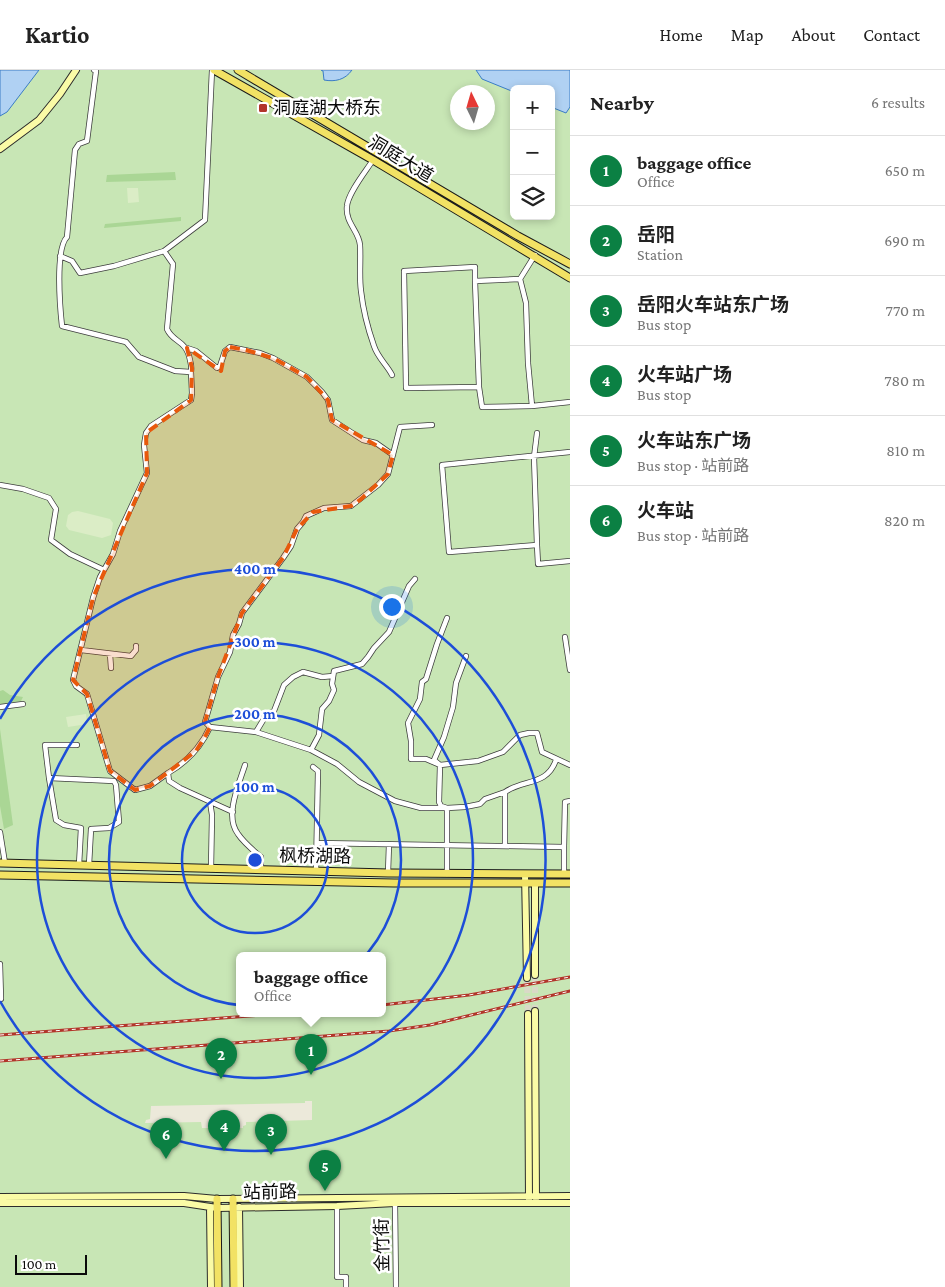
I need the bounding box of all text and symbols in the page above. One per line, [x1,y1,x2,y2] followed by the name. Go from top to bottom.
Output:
[25,21,90,48] text: Kartio
[660,25,703,45] text: Home
[731,25,763,45] text: Map
[791,25,835,45] text: About
[863,25,920,45] text: Contact
[450,85,495,130] north arrow
[510,85,555,220] map controls
[510,85,555,130] button: +
[590,91,654,115] text: Nearby
[871,94,925,111] text: 6 results
[273,98,381,118] place label: 洞庭湖大桥东
[257,102,269,114] marker: 洞庭湖大桥东
[510,130,555,175] button: −
[365,132,437,186] street label: 洞庭大道
[637,152,751,173] text: baggage office
[603,162,609,179] text: 1
[885,162,925,179] text: 650 m
[637,173,675,190] text: Office
[510,175,555,220] button: layers
[637,224,675,245] text: 岳阳
[602,232,610,249] text: 2
[884,232,925,249] text: 690 m
[637,246,683,263] text: Station
[637,294,789,315] text: 岳阳火车站东广场
[602,302,610,319] text: 3
[886,302,925,319] text: 770 m
[637,316,691,333] text: Bus stop
[637,364,732,385] text: 火车站广场
[602,372,610,389] text: 4
[884,372,925,389] text: 780 m
[637,386,691,403] text: Bus stop
[637,430,751,451] text: 火车站东广场
[602,442,610,459] text: 5
[886,442,925,459] text: 810 m
[637,457,749,474] text: Bus stop · 站前路
[637,500,694,521] text: 火车站
[602,512,610,529] text: 6
[884,512,925,529] text: 820 m
[637,527,749,544] text: Bus stop · 站前路
[234,561,276,577] text: 400 m
[379,594,405,620] your location
[234,634,276,650] text: 300 m
[234,706,276,722] text: 200 m
[235,779,275,795] text: 100 m
[279,845,351,867] street label: 枫桥湖路
[246,851,264,869] centre of rings
[236,952,386,1017] popup
[254,966,368,987] text: baggage office
[254,987,291,1004] text: Office
[295,1034,327,1075] pin: 1
[205,1038,237,1079] pin: 2
[208,1110,240,1151] pin: 4
[255,1114,287,1155] pin: 3
[150,1118,182,1159] pin: 6
[309,1150,341,1191] pin: 5
[243,1182,297,1202] street label: 站前路
[372,1218,392,1272] street label: 金竹街
[15,1252,88,1275] scale bar
[22,1256,56,1272] text: 100 m

